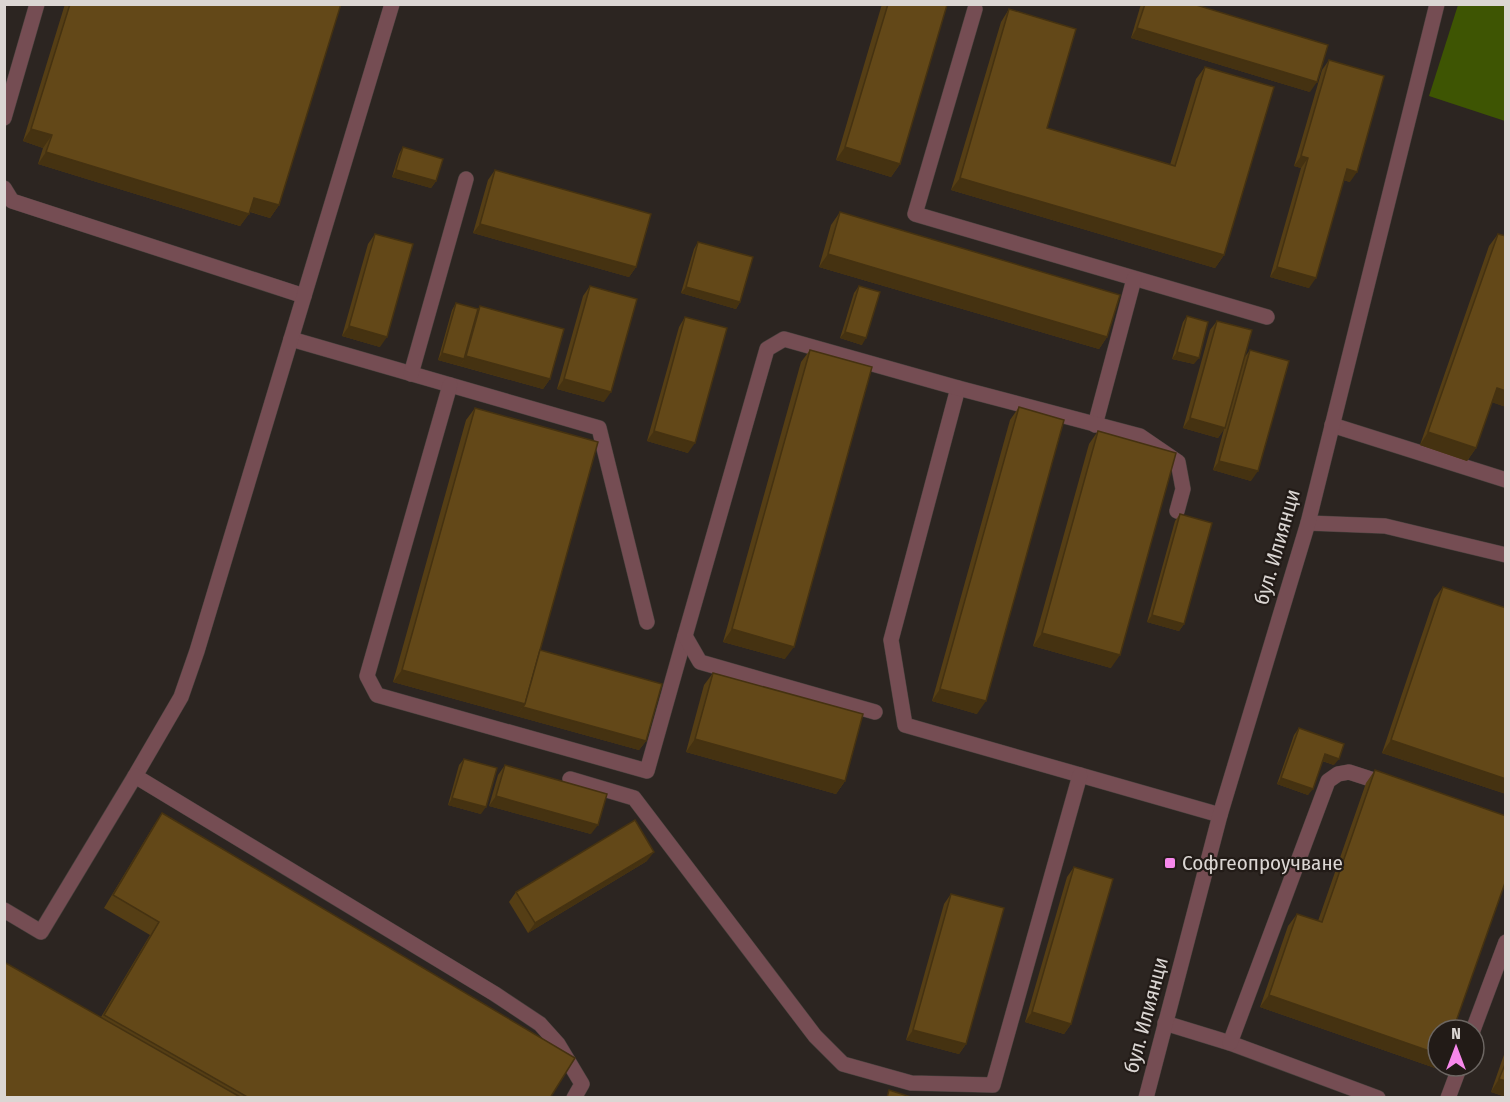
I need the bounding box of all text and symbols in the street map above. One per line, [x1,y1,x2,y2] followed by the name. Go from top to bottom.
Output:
[1248,486,1306,608] street label: бул. Илиянци
[1182,850,1343,876] place label: Софгеопроучване
[1163,856,1177,870] marker: Софгеопроучване
[1118,954,1174,1076] street label: бул. Илиянци
[1426,1018,1486,1078] north arrow
[1451,1024,1461,1043] text: N

